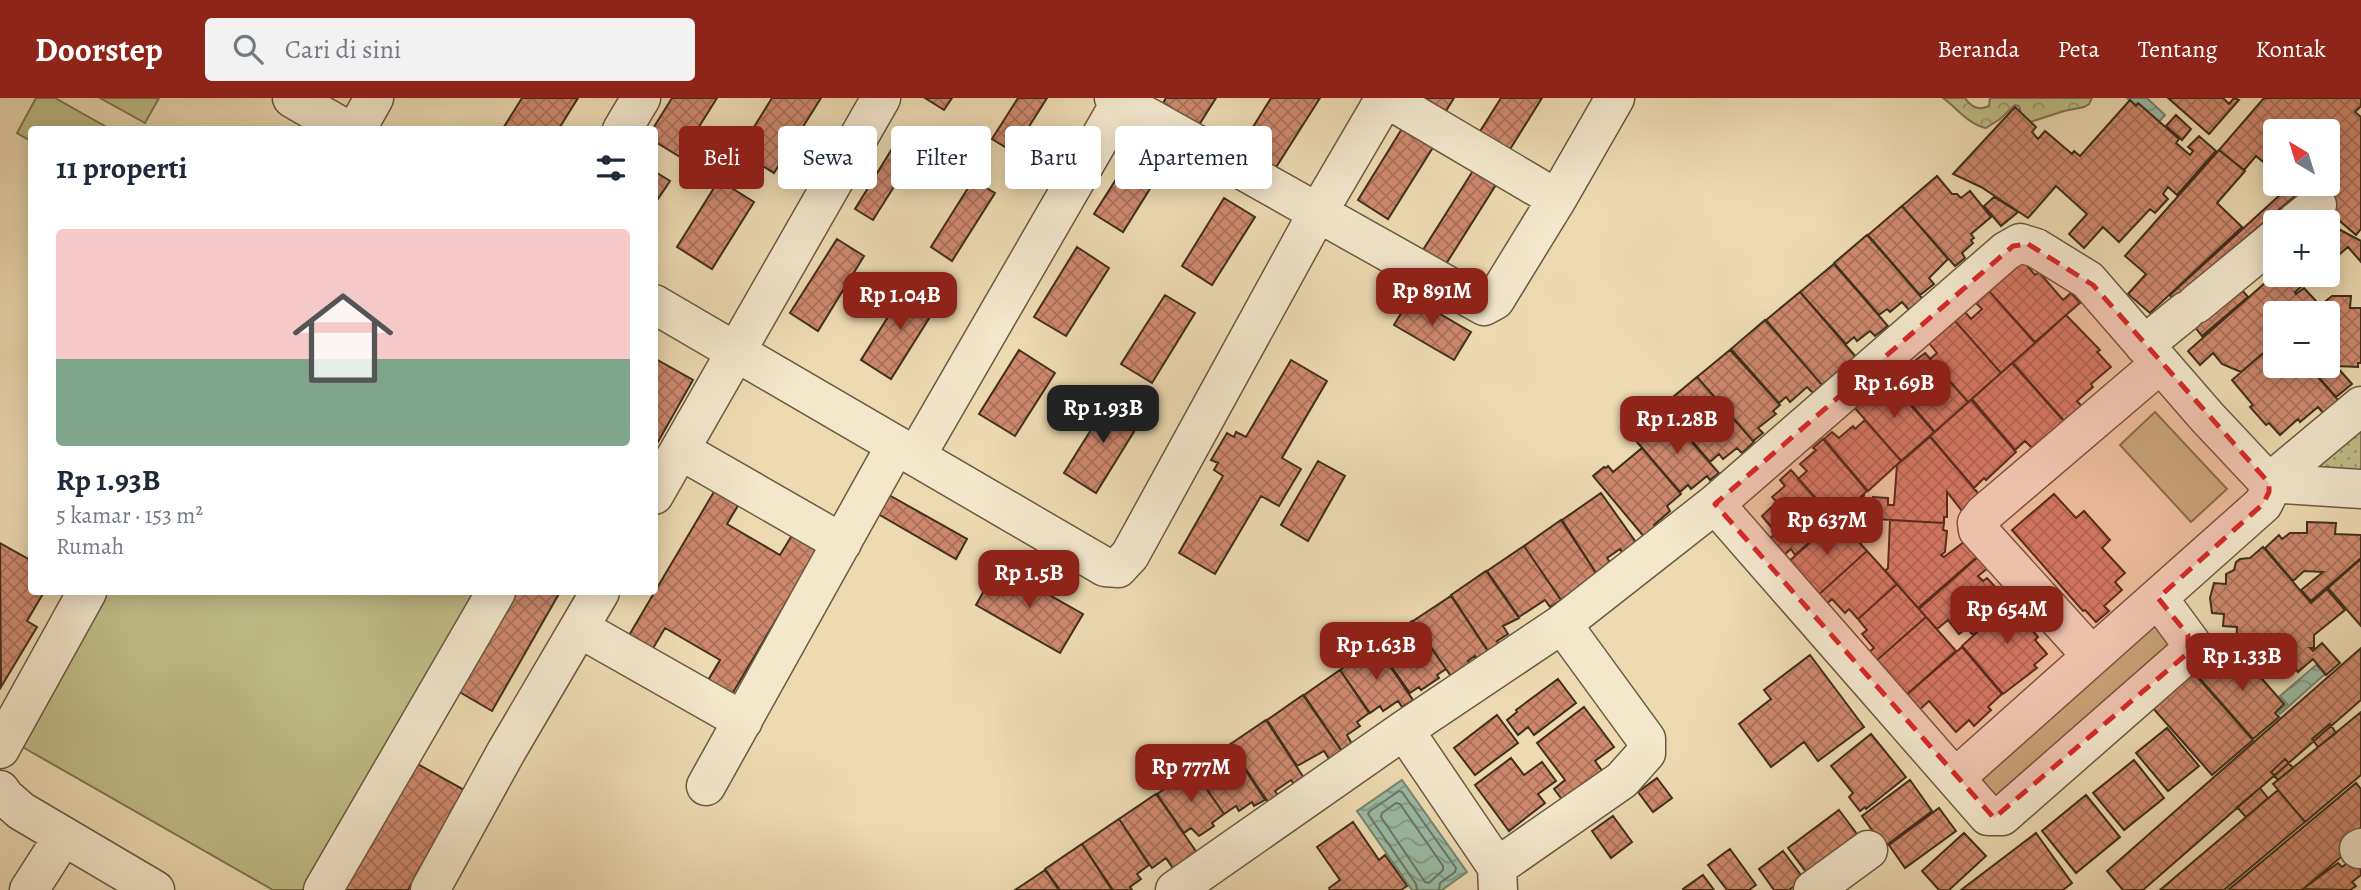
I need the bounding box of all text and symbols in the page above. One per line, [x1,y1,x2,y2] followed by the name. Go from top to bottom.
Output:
[205,18,695,81] search box
[35,27,163,72] text: Doorstep
[229,30,267,68] icon: search
[285,32,401,67] text: Cari di sini
[1937,33,2020,65] text: Beranda
[2058,33,2100,65] text: Peta
[2138,33,2218,65] text: Tentang
[2256,33,2326,65] text: Kontak
[2263,119,2340,196] north arrow
[2263,119,2340,378] map controls
[679,126,764,189] chip: Beli
[778,126,877,189] chip: Sewa
[891,126,991,189] chip: Filter
[1005,126,1101,189] chip: Baru
[1115,126,1272,189] chip: Apartemen
[56,148,187,188] text: 11 properti
[592,149,630,187] icon: filters
[2263,210,2340,287] button: +
[1367,268,1497,328] pin: Rp 891M
[828,272,972,332] pin: Rp 1.04B
[280,275,406,401] icon: home
[1392,275,1472,306] text: Rp 891M
[859,279,941,310] text: Rp 1.04B
[2263,301,2340,378] button: −
[1822,360,1966,420] pin: Rp 1.69B
[1853,367,1935,398] text: Rp 1.69B
[1031,386,1175,445] pin: Rp 1.93B
[1063,392,1143,423] text: Rp 1.93B
[1605,396,1749,456] pin: Rp 1.28B
[1636,403,1718,434] text: Rp 1.28B
[56,460,161,500] text: Rp 1.93B
[1762,498,1892,557] pin: Rp 637M
[56,500,203,531] text: 5 kamar · 153 m²
[1787,504,1867,535] text: Rp 637M
[56,531,124,562] text: Rumah
[964,550,1094,610] pin: Rp 1.5B
[994,557,1064,588] text: Rp 1.5B
[1942,587,2072,646] pin: Rp 654M
[1966,593,2048,624] text: Rp 654M
[1304,622,1448,682] pin: Rp 1.63B
[1336,629,1416,660] text: Rp 1.63B
[2170,634,2314,693] pin: Rp 1.33B
[2202,640,2282,671] text: Rp 1.33B
[1126,744,1256,804] pin: Rp 777M
[1151,751,1231,782] text: Rp 777M

